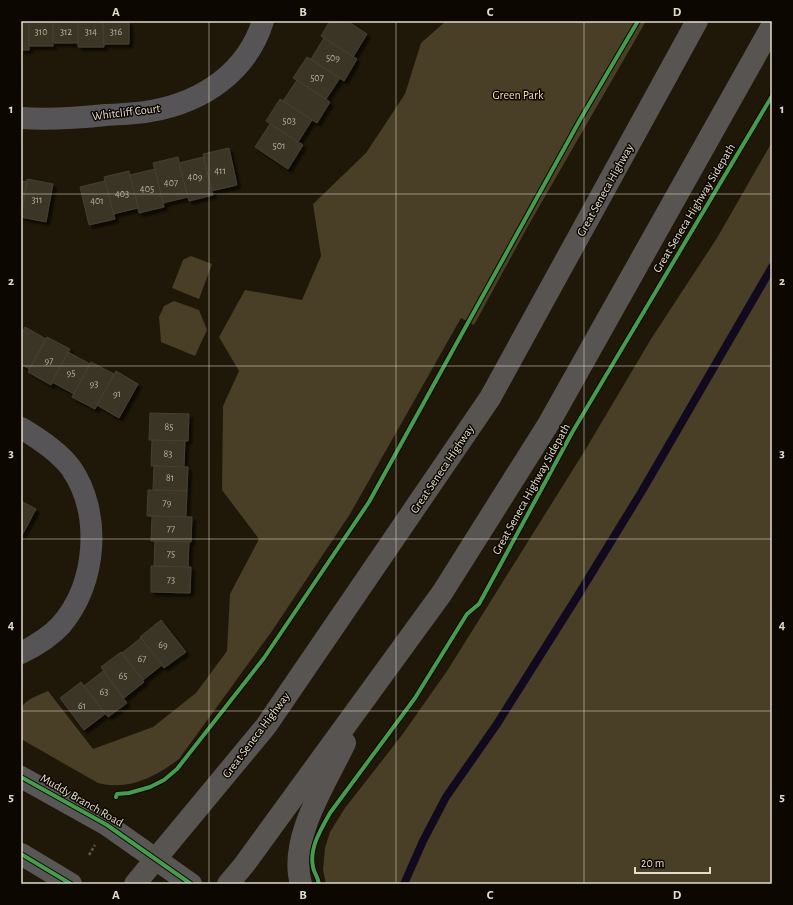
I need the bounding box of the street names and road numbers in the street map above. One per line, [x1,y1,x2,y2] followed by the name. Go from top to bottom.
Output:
[91,102,161,122] street label: Whitcliff Court
[575,142,636,239] street label: Great Seneca Highway
[651,142,738,275] street label: Great Seneca Highway Sidepath
[490,421,573,557] street label: Great Seneca Highway Sidepath
[408,423,477,516] street label: Great Seneca Highway
[220,690,293,781] street label: Great Seneca Highway
[38,771,125,829] street label: Muddy Branch Road

